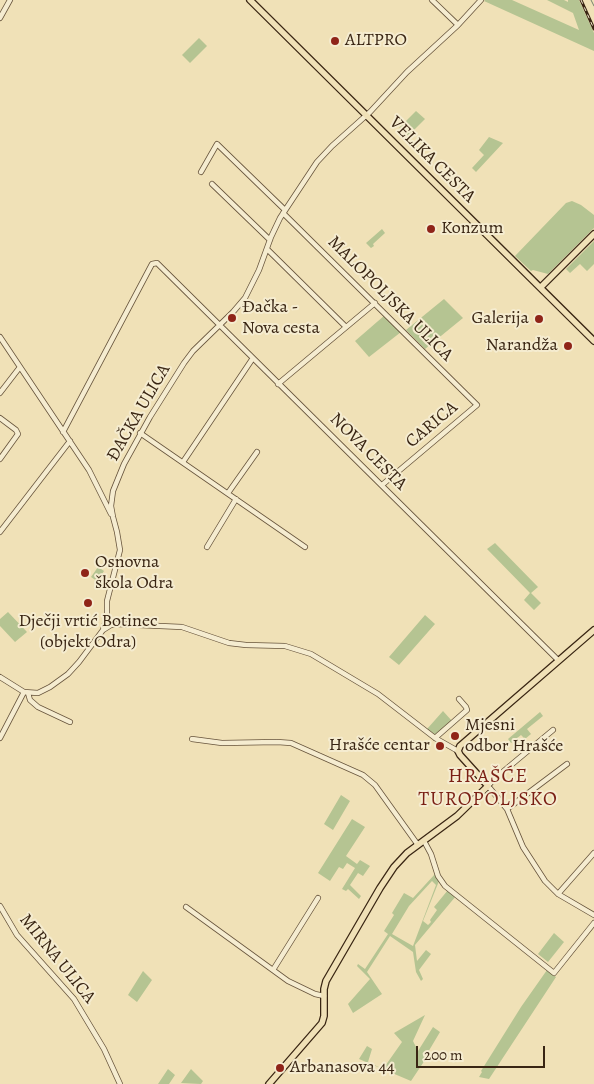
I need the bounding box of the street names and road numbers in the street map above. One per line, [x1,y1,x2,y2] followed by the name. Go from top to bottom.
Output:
[384,112,480,208] street label: VELIKA CESTA
[323,232,457,366] street label: MALOPOLJSKA ULICA
[102,361,176,465] street label: ĐAČKA ULICA
[402,397,462,453] street label: CARICA
[325,409,411,495] street label: NOVA CESTA
[14,910,100,1008] street label: MIRNA ULICA

